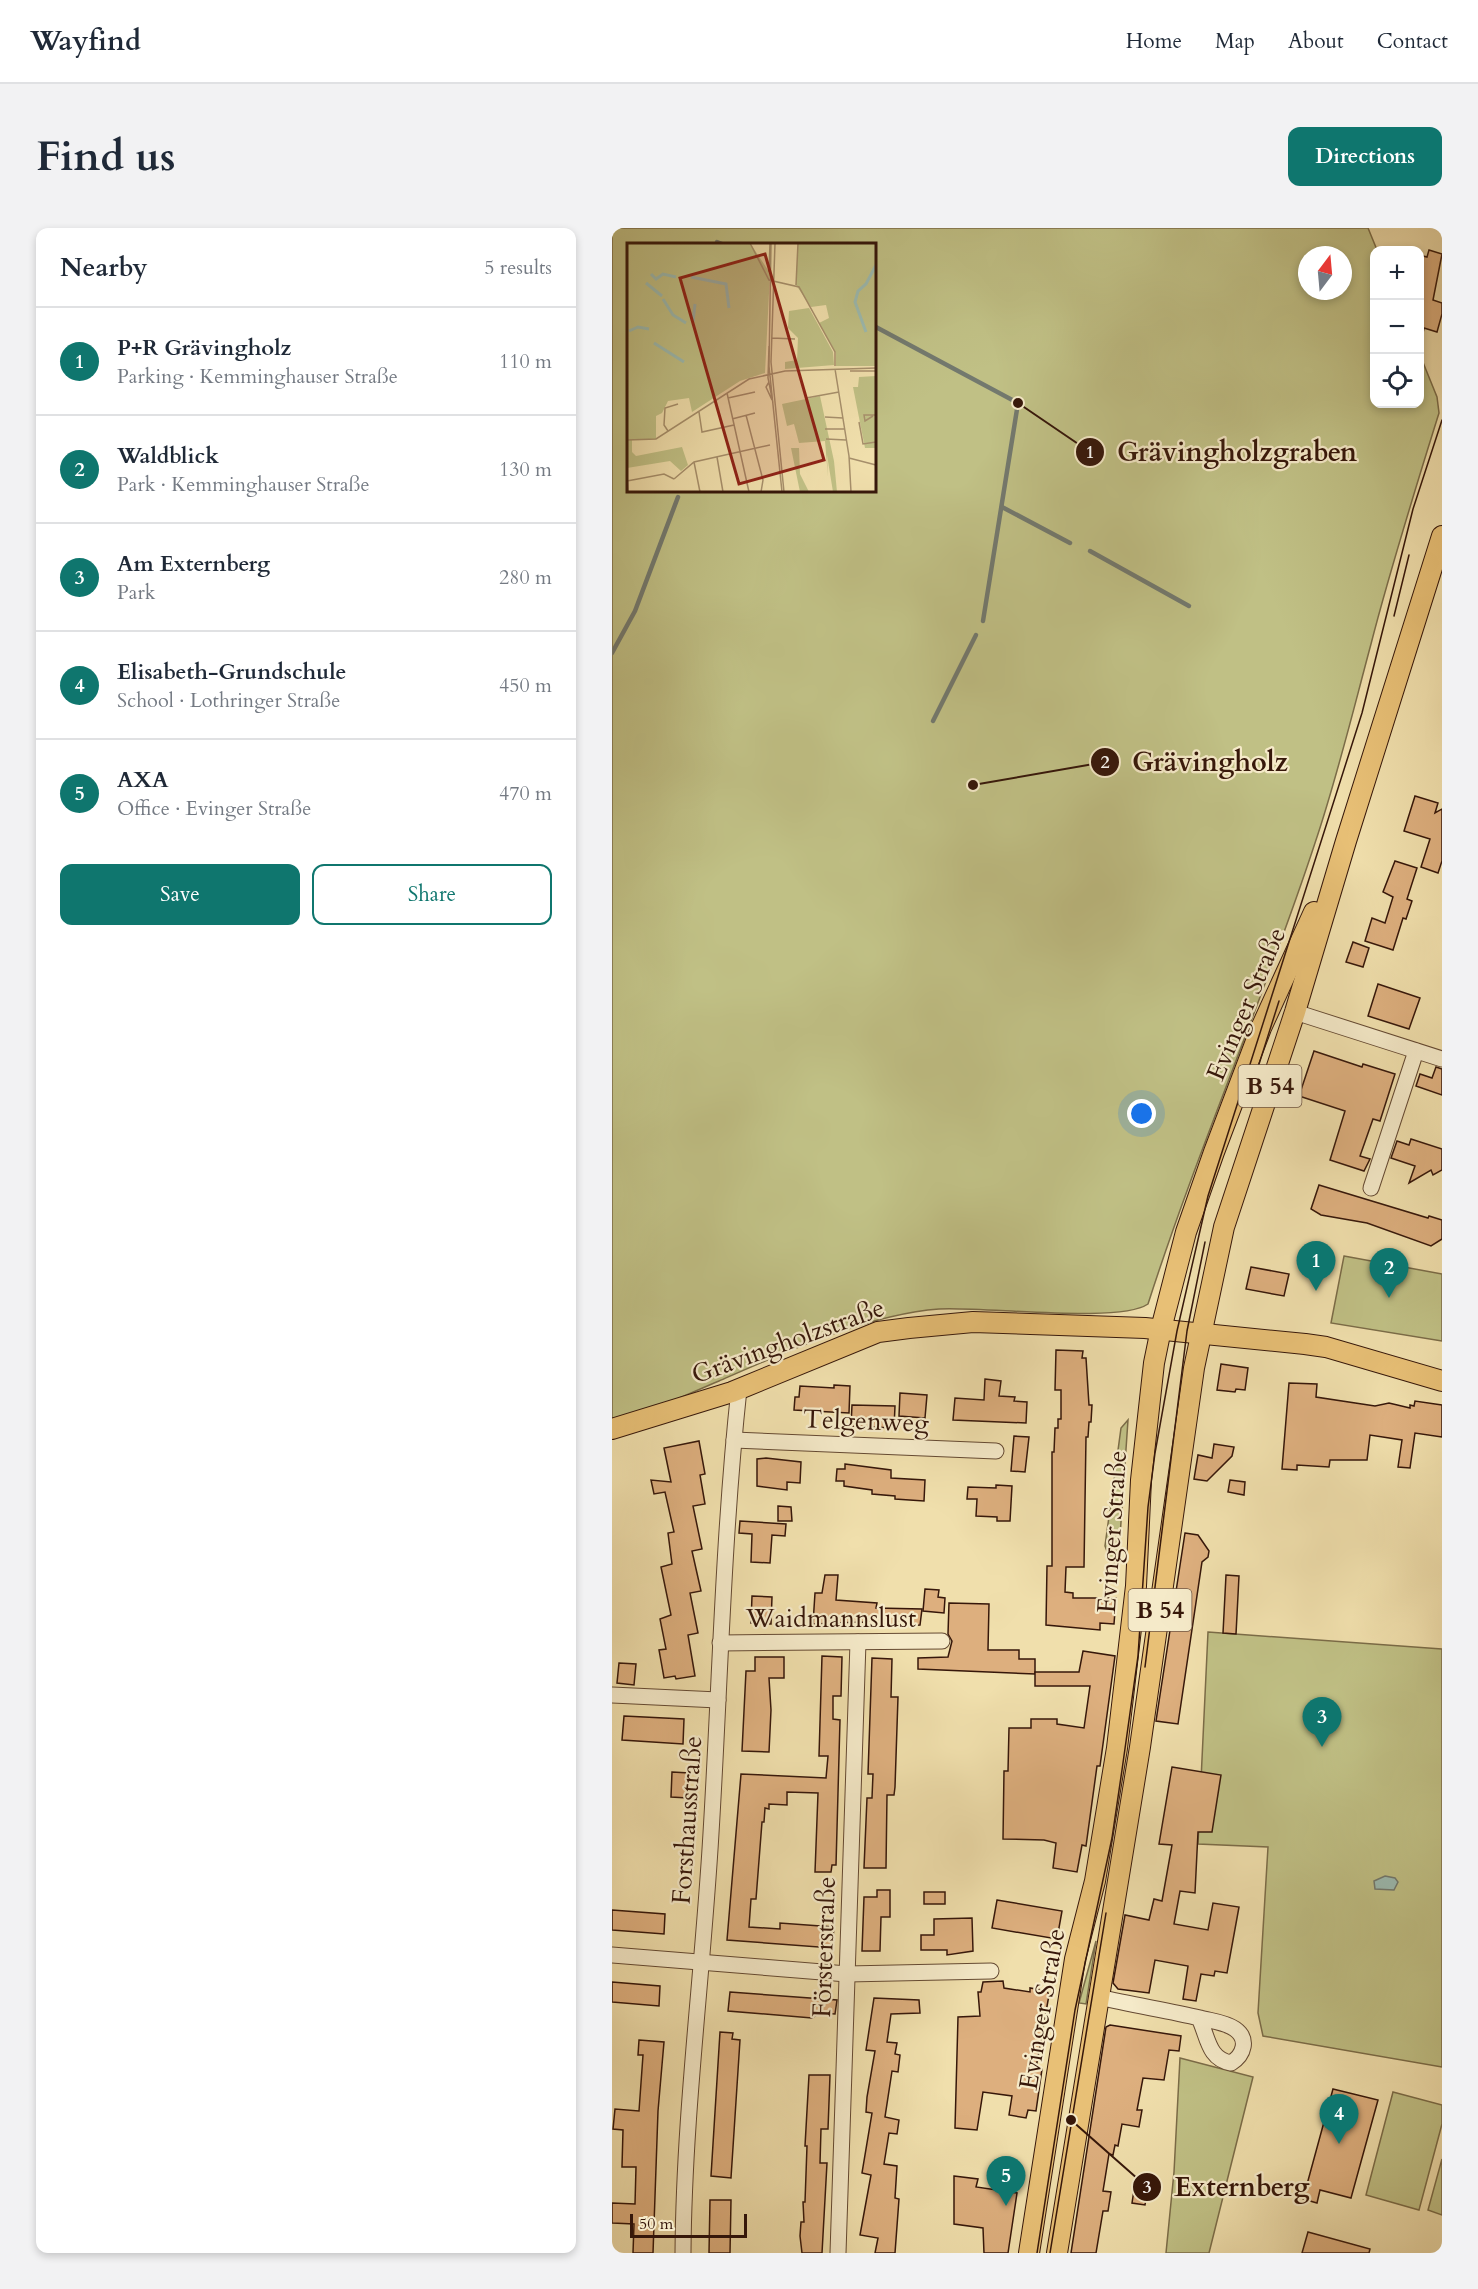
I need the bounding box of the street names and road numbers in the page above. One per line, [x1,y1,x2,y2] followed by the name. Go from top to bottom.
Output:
[1198,922,1294,1086] street label: Evinger Straße
[1238,1065,1302,1107] road number: B 54
[687,1290,889,1392] street label: Grävingholzstraße
[802,1401,930,1441] street label: Telgenweg
[1089,1449,1135,1615] street label: Evinger Straße
[1128,1589,1192,1631] road number: B 54
[745,1601,916,1636] street label: Waidmannslust
[664,1735,710,1905] street label: Forsthausstraße
[804,1876,844,2018] street label: Försterstraße
[1011,1926,1073,2092] street label: Evinger Straße

